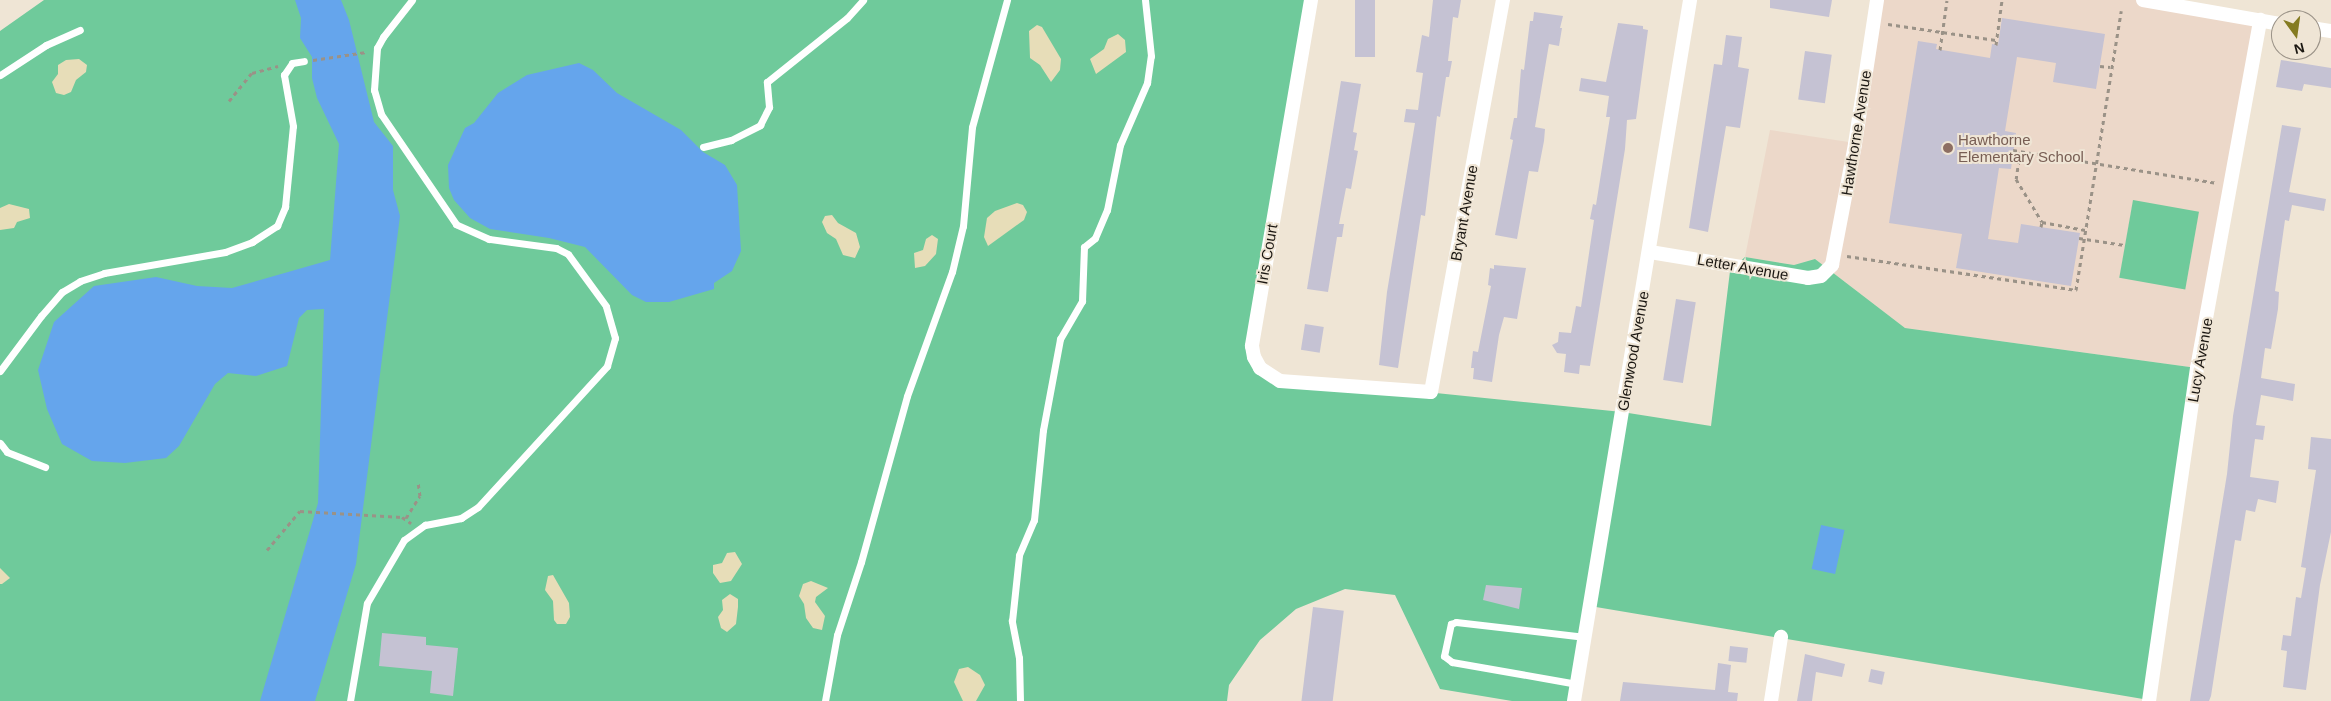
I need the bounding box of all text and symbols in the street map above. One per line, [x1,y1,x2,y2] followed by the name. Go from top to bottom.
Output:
[2271,10,2321,60] north arrow
[2293,40,2306,58] text: N
[1837,69,1875,197] street label: Hawthorne Avenue
[1958,130,2084,165] place label: Hawthorne Elementary School
[1942,142,1954,154] marker: Hawthorne Elementary School
[1447,163,1481,263] street label: Bryant Avenue
[1253,222,1281,286] street label: Iris Court
[1696,250,1790,284] street label: Letter Avenue
[1614,289,1652,413] street label: Glenwood Avenue
[2184,316,2216,404] street label: Lucy Avenue

